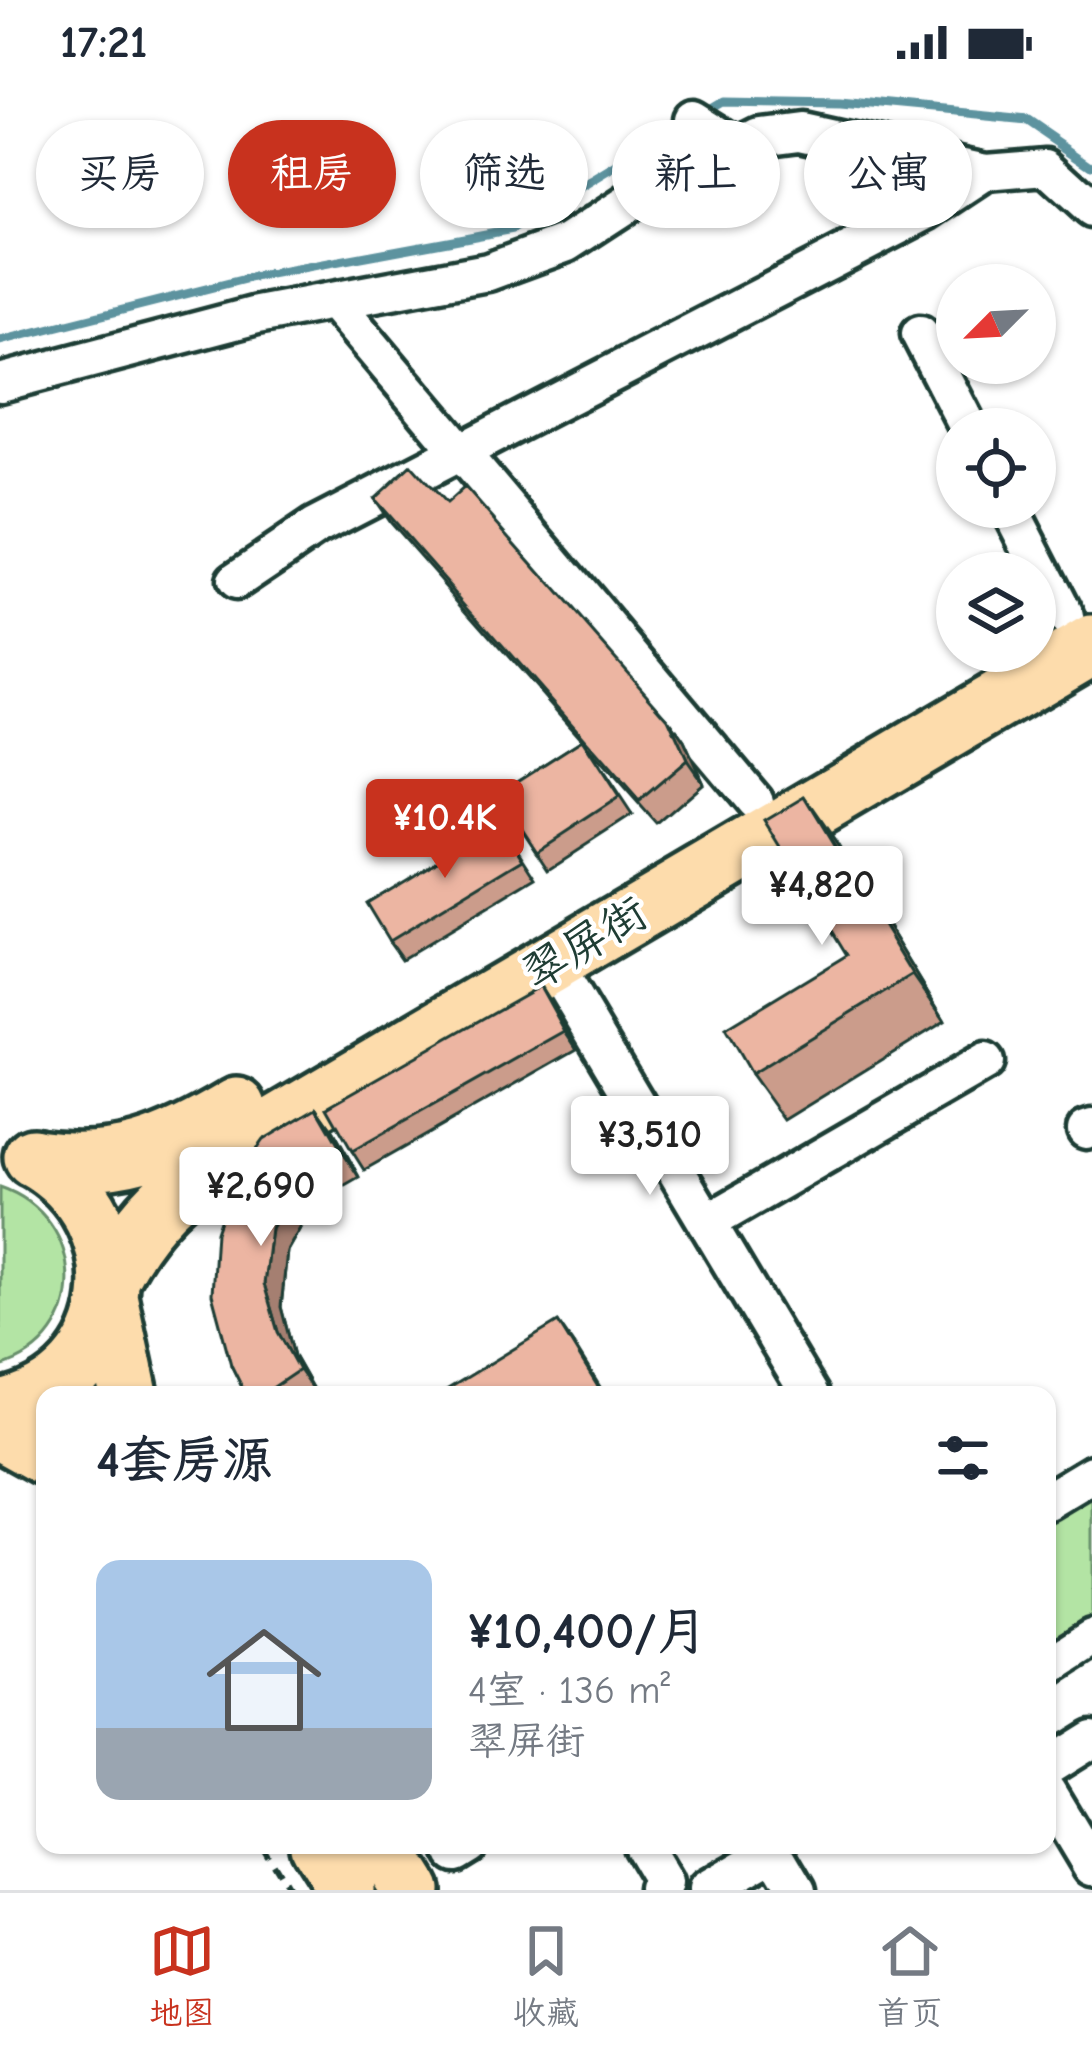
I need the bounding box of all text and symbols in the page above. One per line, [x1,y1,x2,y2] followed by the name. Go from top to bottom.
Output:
[60,16,147,68] text: 17:21
[36,120,204,228] chip: 买房
[228,120,396,228] chip: 租房
[420,120,588,228] chip: 筛选
[612,120,780,228] chip: 新上
[804,120,972,228] chip: 公寓
[936,264,1056,384] north arrow
[936,264,1056,672] map controls
[936,408,1056,528] button: locate
[936,552,1056,672] button: layers
[347,779,543,881] pin: ¥10.4K
[393,795,497,840] text: ¥10.4K
[724,846,920,948] pin: ¥4,820
[769,862,875,907] text: ¥4,820
[514,886,656,1000] street label: 翠屏街
[552,1096,748,1198] pin: ¥3,510
[598,1112,702,1157] text: ¥3,510
[163,1147,359,1249] pin: ¥2,690
[206,1163,316,1208] text: ¥2,690
[930,1425,996,1491] icon: filters
[96,1431,273,1490] text: 4套房源
[468,1602,708,1661] text: ¥10,400/月
[192,1608,336,1752] icon: home
[468,1668,670,1713] text: 4室 · 136 m²
[468,1719,585,1764] text: 翠屏街
[149,1918,215,2033] tab: 地图
[513,1918,579,2033] tab: 收藏
[877,1918,943,2033] tab: 首页

